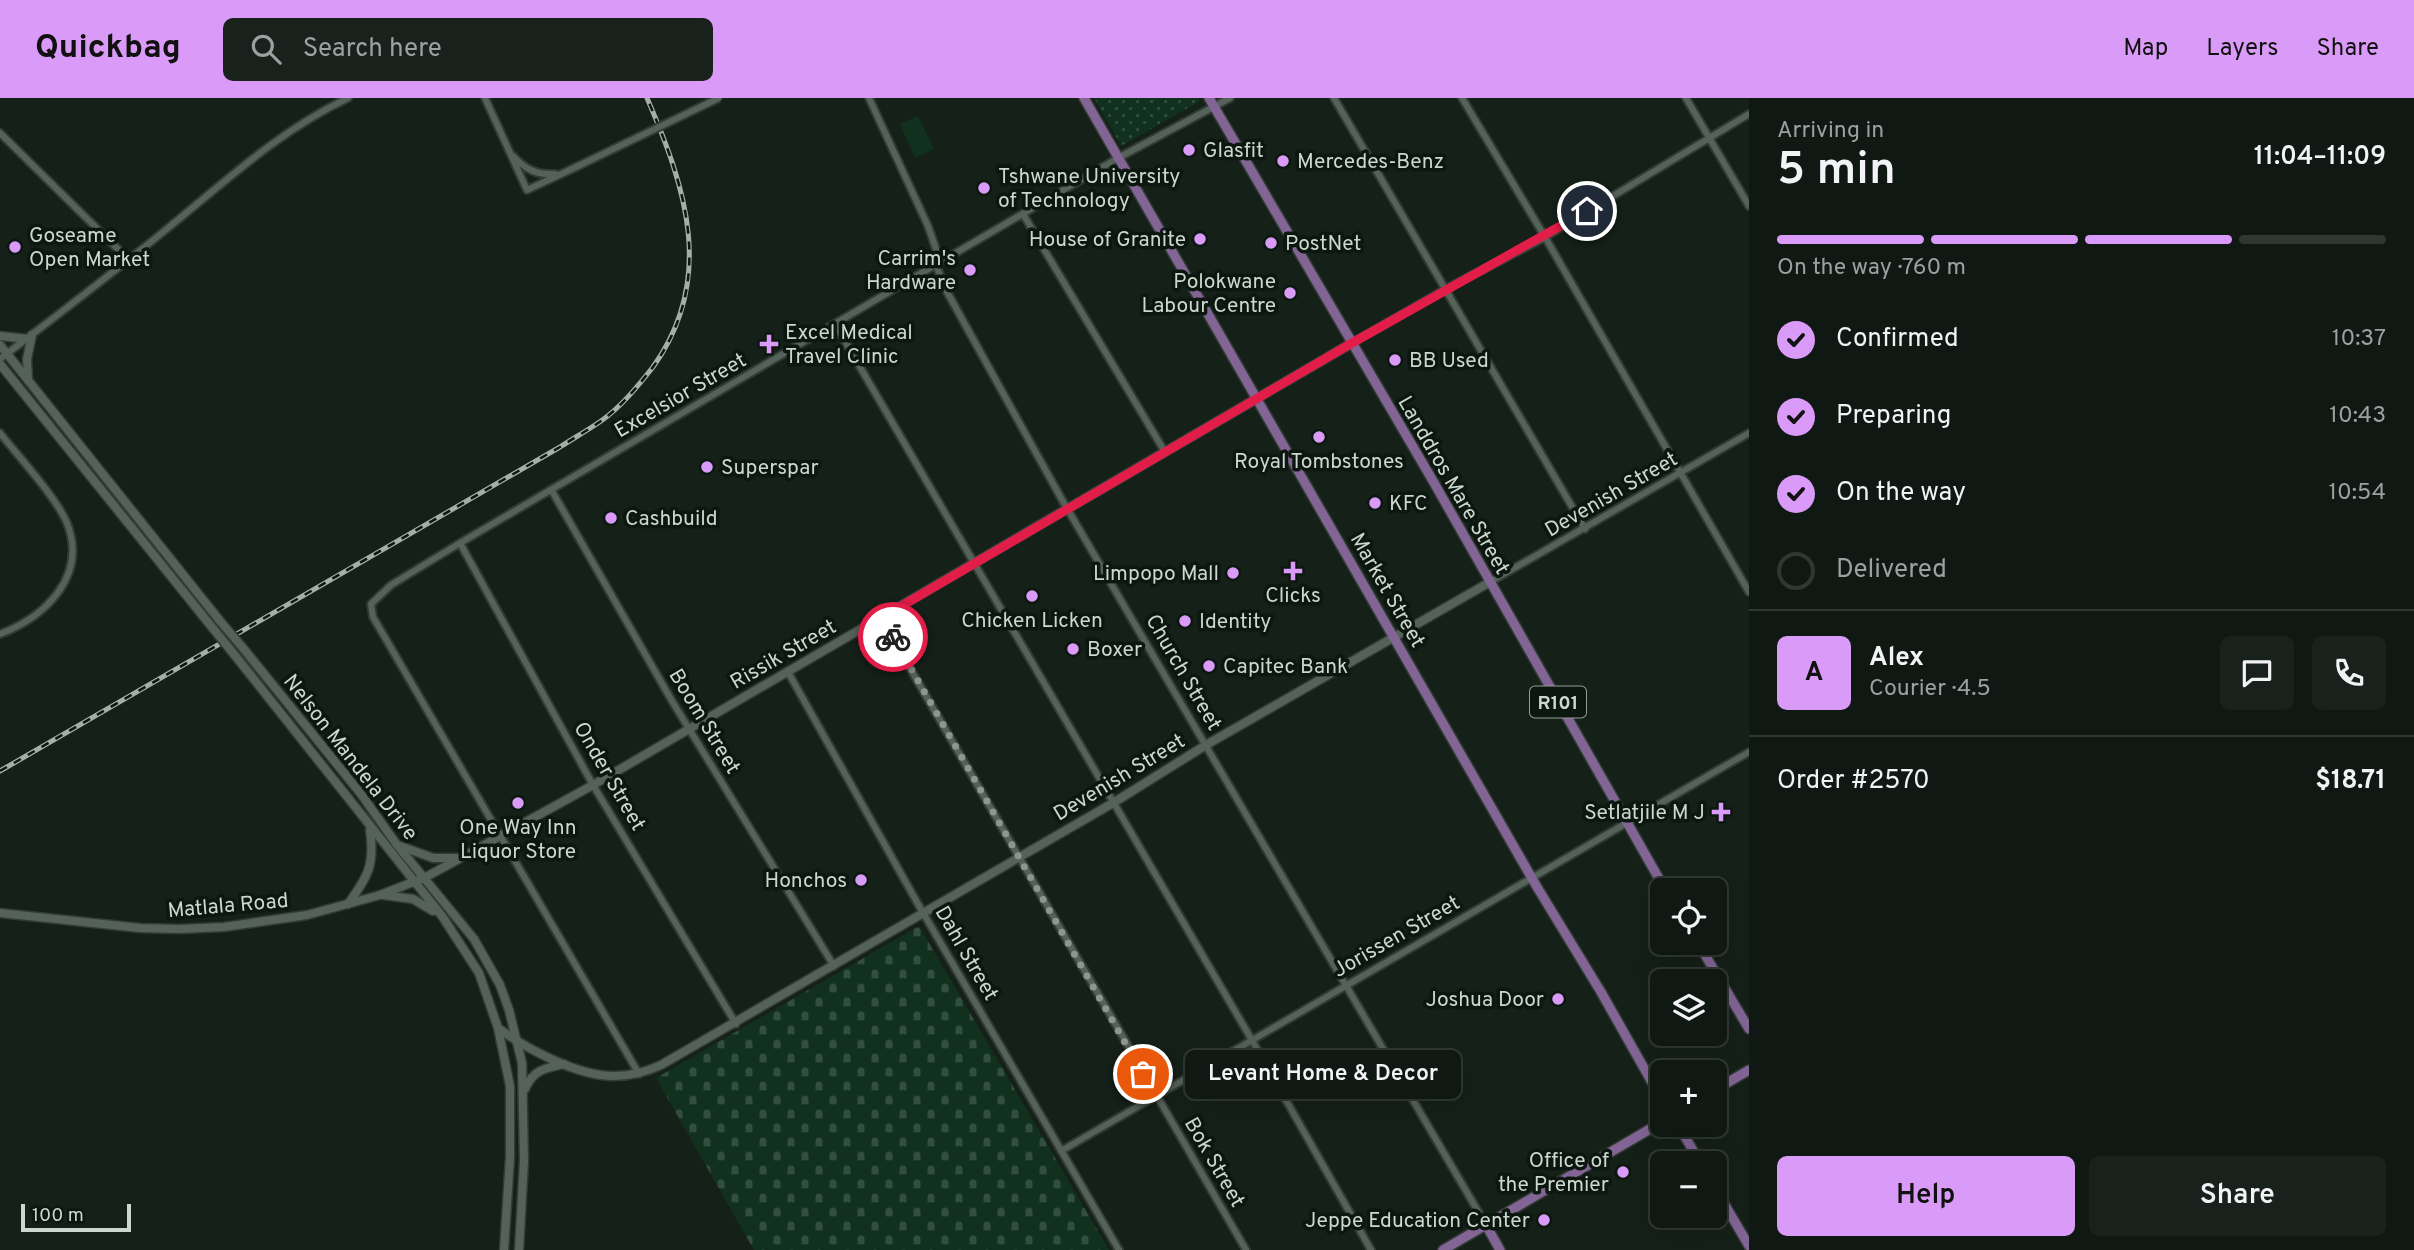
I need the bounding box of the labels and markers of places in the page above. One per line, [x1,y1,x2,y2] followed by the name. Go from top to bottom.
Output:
[1203,138,1264,165] place label: Glasfit
[1181,142,1197,158] marker: Glasfit
[1297,149,1444,176] place label: Mercedes-Benz
[1275,153,1291,169] marker: Mercedes-Benz
[998,164,1180,215] place label: Tshwane University of Technology
[976,180,992,196] marker: Tshwane University of Technology
[1557,181,1617,241] pin
[29,223,150,274] place label: Goseame Open Market
[1029,227,1186,254] place label: House of Granite
[1192,231,1208,247] marker: House of Granite
[1285,231,1361,258] place label: PostNet
[1263,235,1279,251] marker: PostNet
[7,239,23,255] marker: Goseame Open Market
[866,246,956,297] place label: Carrim's Hardware
[962,262,978,278] marker: Carrim's Hardware
[1142,269,1276,320] place label: Polokwane Labour Centre
[1282,285,1298,301] marker: Polokwane Labour Centre
[785,320,913,371] place label: Excel Medical Travel Clinic
[759,334,779,354] marker: Excel Medical Travel Clinic
[1409,348,1489,375] place label: BB Used
[1387,352,1403,368] marker: BB Used
[1311,429,1327,445] marker: Royal Tombstones
[1234,449,1404,476] place label: Royal Tombstones
[721,455,819,482] place label: Superspar
[699,459,715,475] marker: Superspar
[1389,491,1428,518] place label: KFC
[1367,495,1383,511] marker: KFC
[625,506,718,533] place label: Cashbuild
[603,510,619,526] marker: Cashbuild
[1093,561,1219,588] place label: Limpopo Mall
[1285,563,1301,579] marker: Clicks
[1225,565,1241,581] marker: Limpopo Mall
[1265,583,1321,610] place label: Clicks
[1024,588,1040,604] marker: Chicken Licken
[961,608,1103,635] place label: Chicken Licken
[1199,609,1271,636] place label: Identity
[1177,613,1193,629] marker: Identity
[1087,637,1142,664] place label: Boxer
[1065,641,1081,657] marker: Boxer
[1223,654,1348,681] place label: Capitec Bank
[1201,658,1217,674] marker: Capitec Bank
[510,795,526,811] marker: One Way Inn Liquor Store
[1584,800,1705,827] place label: Setlatjile M J
[1711,802,1731,822] marker: Setlatjile M J
[459,815,577,866] place label: One Way Inn Liquor Store
[765,868,847,895] place label: Honchos
[853,872,869,888] marker: Honchos
[1425,987,1544,1014] place label: Joshua Door
[1550,991,1566,1007] marker: Joshua Door
[1113,1044,1173,1104] pin
[1185,1049,1462,1098] callout: Levant Home & Decor
[1498,1148,1609,1199] place label: Office of the Premier
[1615,1164,1631,1180] marker: Office of the Premier
[1305,1208,1530,1235] place label: Jeppe Education Center
[1536,1212,1552,1228] marker: Jeppe Education Center

